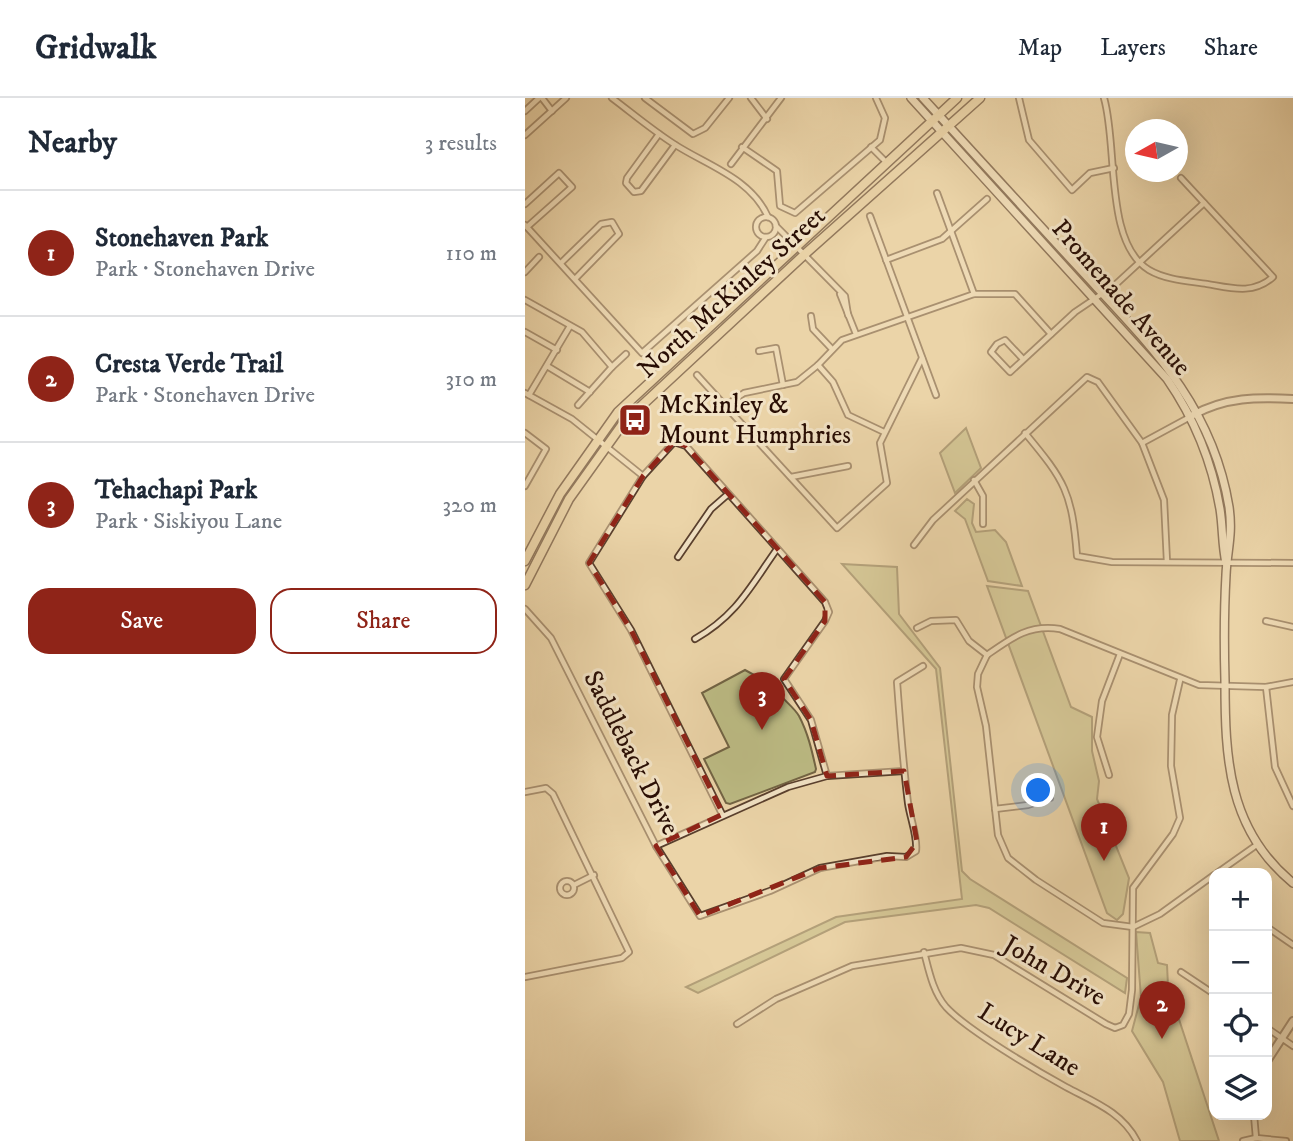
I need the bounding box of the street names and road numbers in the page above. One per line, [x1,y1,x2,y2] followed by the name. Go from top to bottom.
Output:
[631,200,833,386] street label: North McKinley Street
[1044,213,1198,383] street label: Promenade Avenue
[575,665,687,841] street label: Saddleback Drive
[995,927,1111,1014] street label: John Drive
[972,996,1086,1084] street label: Lucy Lane

